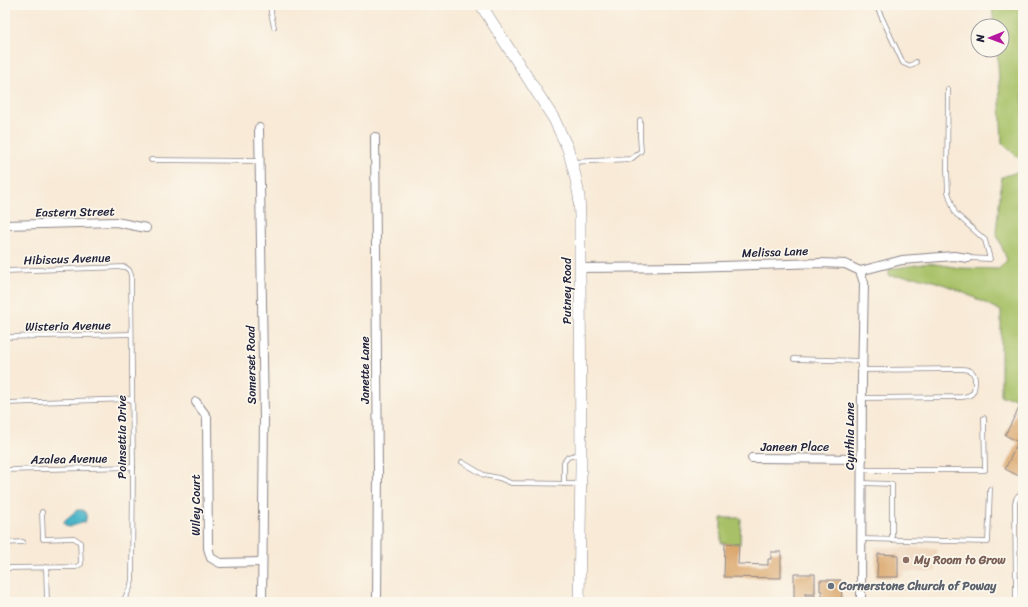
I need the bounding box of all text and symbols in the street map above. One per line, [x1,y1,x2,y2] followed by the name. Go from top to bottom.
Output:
[970,18,1010,58] north arrow
[971,34,990,43] text: N
[35,200,115,224] street label: Eastern Street
[741,240,809,264] street label: Melissa Lane
[23,246,111,272] street label: Hibiscus Avenue
[556,256,578,324] street label: Putney Road
[25,314,111,338] street label: Wisteria Avenue
[239,325,263,405] street label: Somerset Road
[354,336,376,405] street label: Janette Lane
[111,395,133,479] street label: Poinsettia Drive
[839,402,861,470] street label: Cynthia Lane
[760,436,829,458] street label: Janeen Place
[29,447,108,471] street label: Azalea Avenue
[185,474,207,536] street label: Wiley Court
[913,549,1006,571] place label: My Room to Grow
[901,555,911,565] marker: My Room to Grow
[838,575,997,597] place label: Cornerstone Church of Poway
[826,581,836,591] marker: Cornerstone Church of Poway

